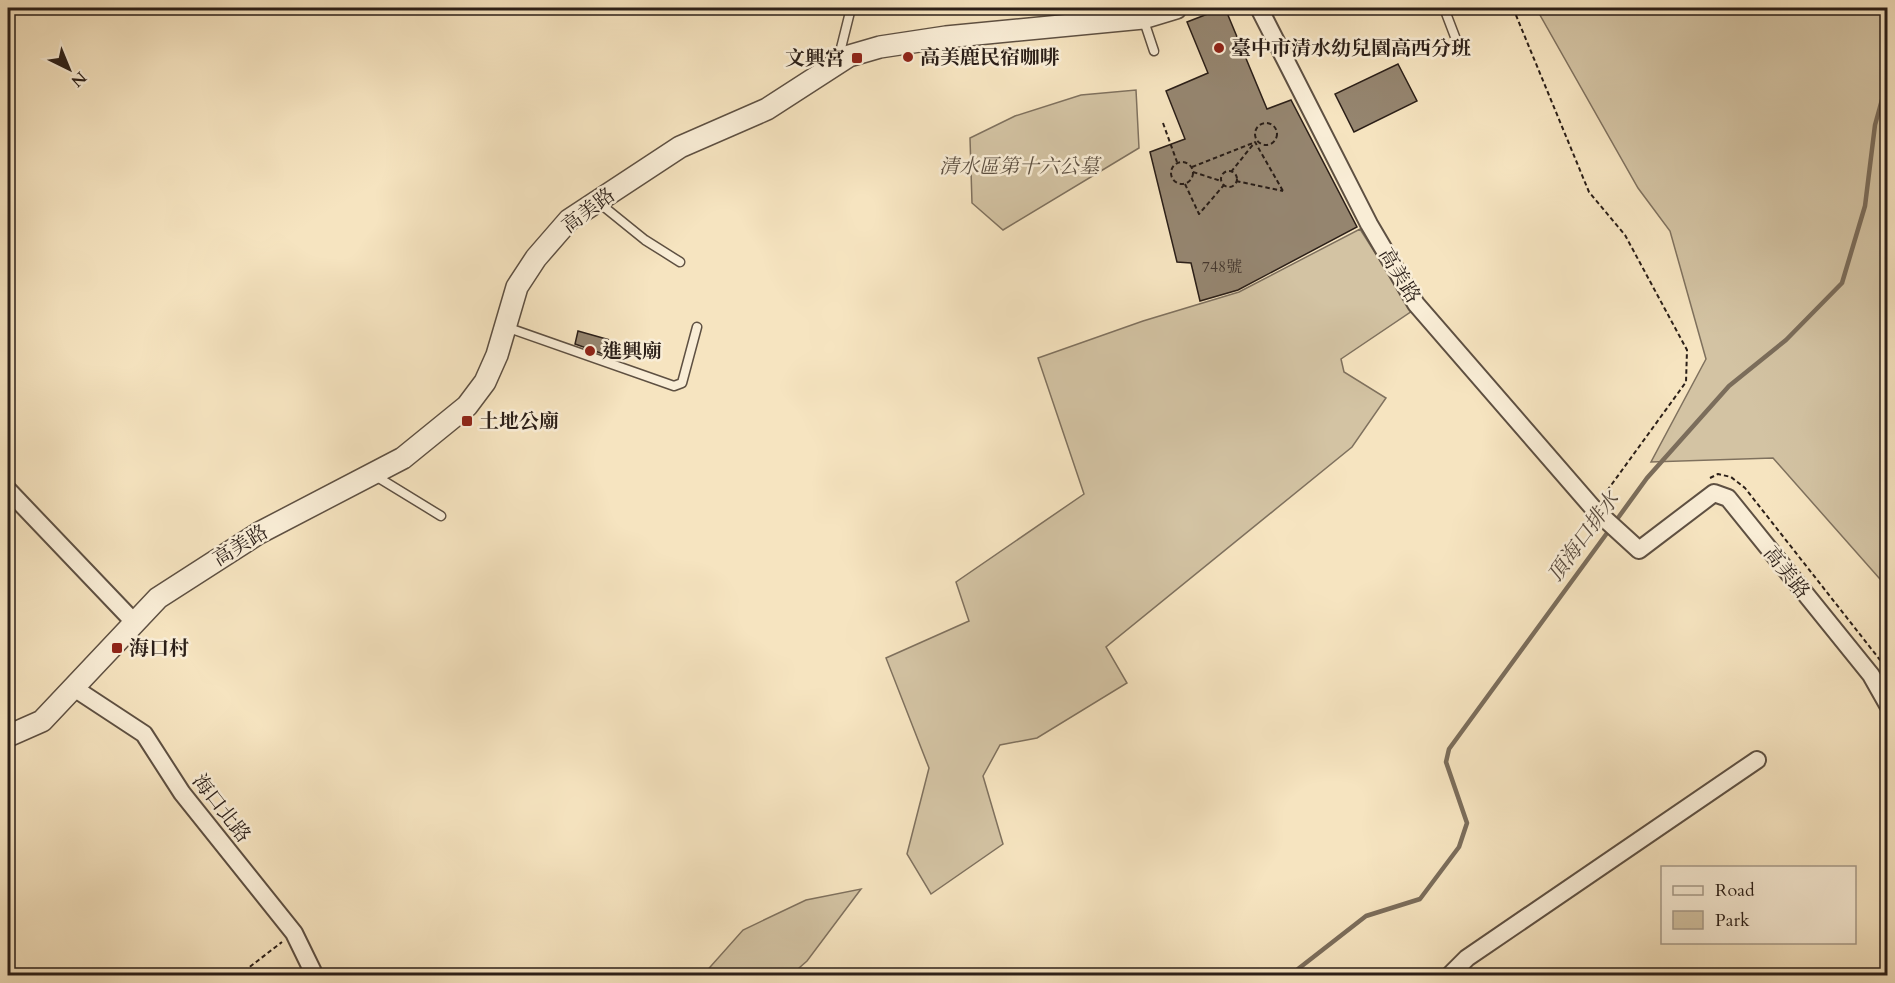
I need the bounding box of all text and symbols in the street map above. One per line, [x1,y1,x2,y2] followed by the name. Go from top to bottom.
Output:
[1231,35,1471,62] place label: 臺中市清水幼兒園高西分班
[39,39,99,99] north arrow
[1212,41,1226,55] marker: 臺中市清水幼兒園高西分班
[920,44,1060,71] place label: 高美鹿民宿咖啡
[785,45,845,72] place label: 文興宮
[901,50,915,64] marker: 高美鹿民宿咖啡
[850,51,864,65] marker: 文興宮
[66,66,91,92] text: N
[939,153,1102,180] park label: 清水區第十六公墓
[556,182,620,239] street label: 高美路
[1373,243,1427,308] street label: 高美路
[1202,256,1242,278] house number: 748號
[602,338,662,365] place label: 進興廟
[583,344,597,358] marker: 進興廟
[479,408,559,435] place label: 土地公廟
[460,414,474,428] marker: 土地公廟
[1541,485,1627,588] water label: 頂海口排水
[208,518,273,572] street label: 高美路
[1757,541,1816,604] street label: 高美路
[129,635,189,662] place label: 海口村
[110,641,124,655] marker: 海口村
[186,768,257,848] street label: 海口北路
[1661,866,1856,944] legend
[1715,878,1755,903] text: Road
[1715,908,1750,933] text: Park

